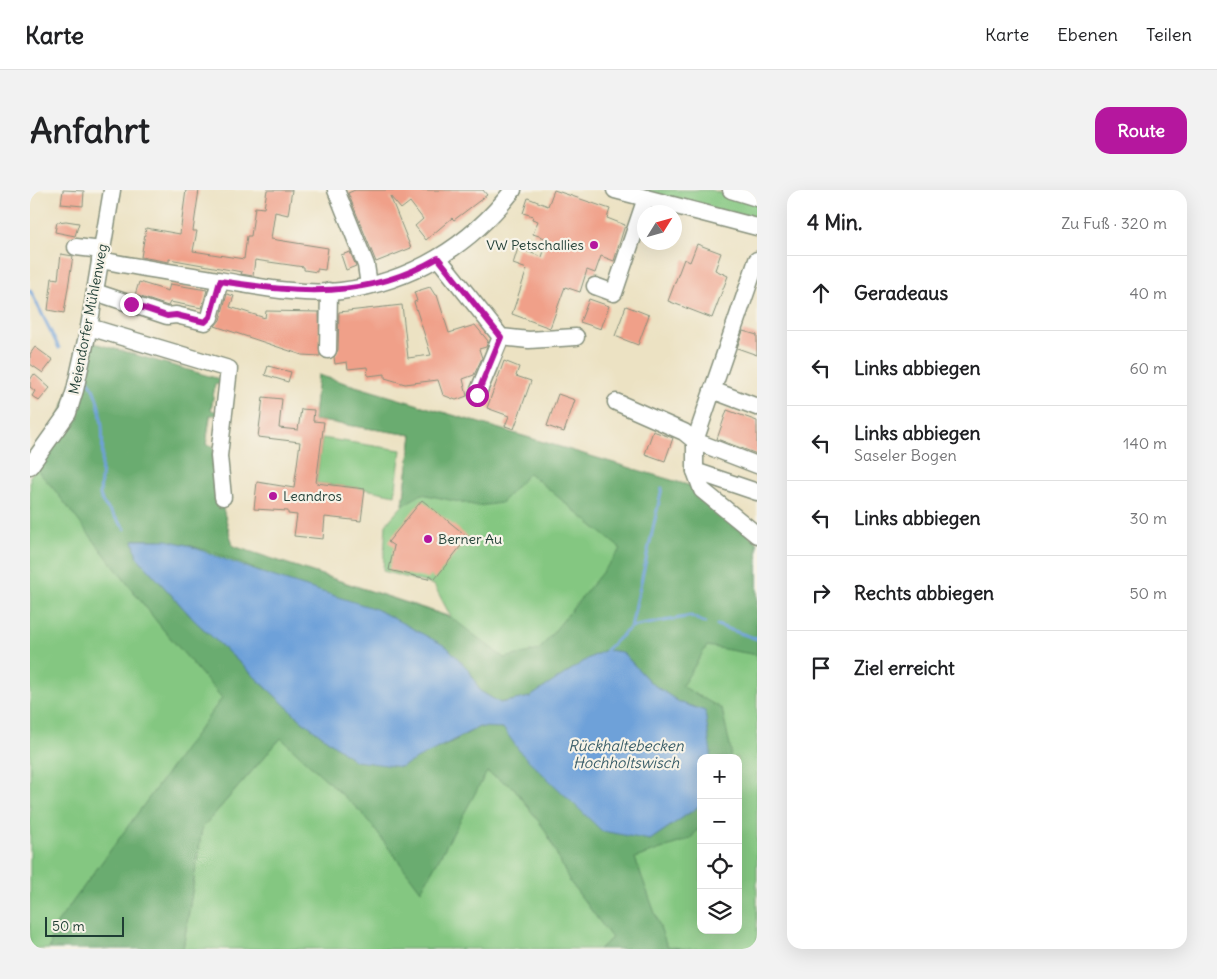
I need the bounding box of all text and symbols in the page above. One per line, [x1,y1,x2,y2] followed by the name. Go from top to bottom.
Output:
[25,20,84,50] text: Karte
[985,23,1029,46] text: Karte
[1057,23,1118,46] text: Ebenen
[1146,23,1192,46] text: Teilen
[1095,107,1187,154] button: Route
[30,108,150,152] text: Anfahrt
[637,205,682,250] north arrow
[807,209,862,236] text: 4 Min.
[1061,213,1167,233] text: Zu Fuß · 320 m
[486,236,584,254] place label: VW Petschallies
[588,239,600,251] marker: VW Petschallies
[65,242,111,396] street label: Meiendorfer Mühlenweg
[807,279,835,307] icon: ahead
[854,281,948,305] text: Geradeaus
[1129,283,1167,303] text: 40 m
[120,293,143,316] route end
[807,354,835,382] icon: left
[854,356,981,380] text: Links abbiegen
[1129,358,1167,378] text: 60 m
[466,384,489,407] route start
[854,421,981,445] text: Links abbiegen
[807,429,835,457] icon: left
[1123,433,1167,453] text: 140 m
[854,445,957,465] text: Saseler Bogen
[283,487,342,505] place label: Leandros
[267,490,279,502] marker: Leandros
[807,504,835,532] icon: left
[854,506,981,530] text: Links abbiegen
[1130,508,1167,528] text: 30 m
[438,530,502,548] place label: Berner Au
[422,533,434,545] marker: Berner Au
[807,579,835,607] icon: right
[854,581,994,605] text: Rechts abbiegen
[1129,583,1167,603] text: 50 m
[807,654,835,682] icon: arrive
[854,656,955,680] text: Ziel erreicht
[568,736,684,772] water label: Rückhaltebecken Hochholtswisch
[697,754,742,934] map controls
[697,754,742,799] button: +
[697,799,742,844] button: −
[697,844,742,889] button: locate
[697,889,742,934] button: layers
[45,914,124,937] scale bar
[52,917,85,935] text: 50 m

